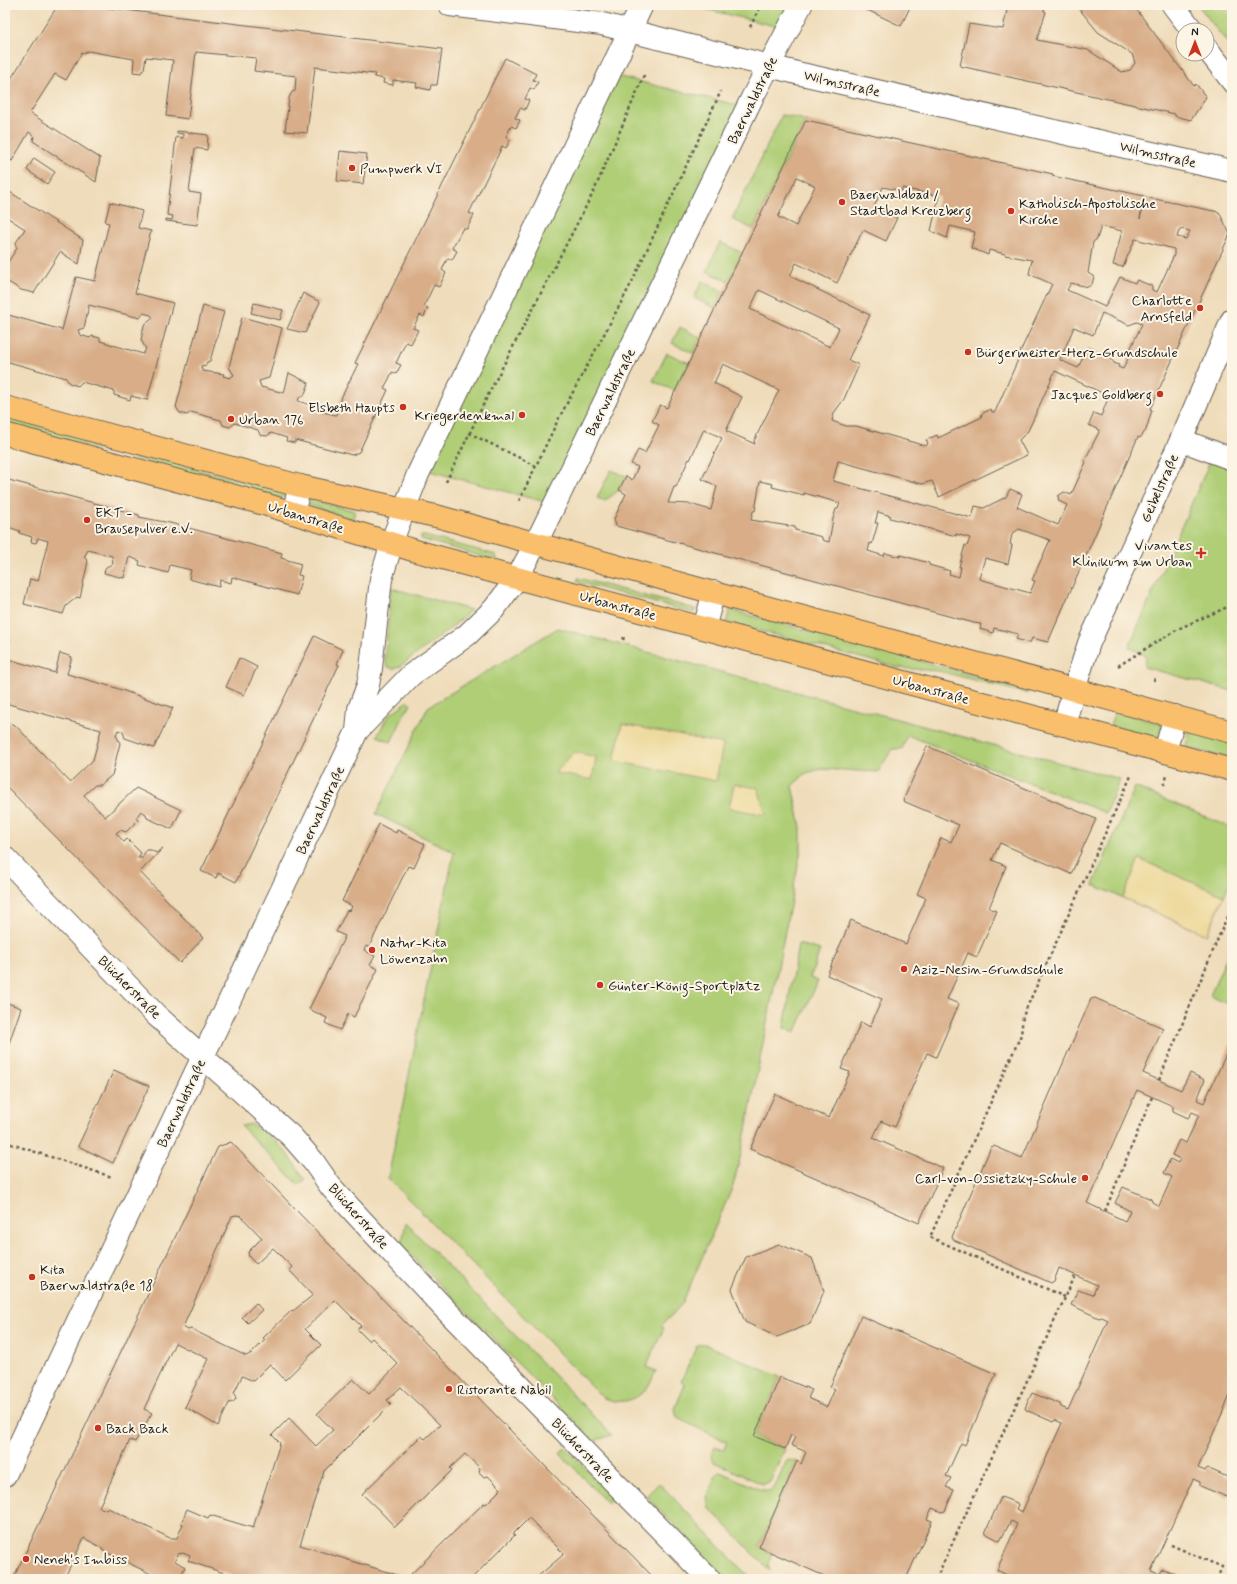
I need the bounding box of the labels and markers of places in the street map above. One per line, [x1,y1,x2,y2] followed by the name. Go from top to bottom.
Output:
[360,160,442,178] place label: Pumpwerk VI
[347,163,357,173] marker: Pumpwerk VI
[850,186,971,222] place label: Baerwaldbad / Stadtbad Kreuzberg
[1019,195,1156,229] place label: Katholisch-Apostolische Kirche
[837,197,847,207] marker: Baerwaldbad / Stadtbad Kreuzberg
[1006,206,1016,216] marker: Katholisch-Apostolische Kirche
[1132,292,1192,326] place label: Charlotte Arnsfeld
[1195,303,1205,313] marker: Charlotte Arnsfeld
[976,344,1178,364] place label: Bürgermeister-Herz-Grundschule
[963,347,973,357] marker: Bürgermeister-Herz-Grundschule
[1050,386,1152,406] place label: Jacques Goldberg
[1155,389,1165,399] marker: Jacques Goldberg
[308,399,395,417] place label: Elsbeth Haupts
[398,402,408,412] marker: Elsbeth Haupts
[414,407,514,426] place label: Kriegerdenkmal
[517,410,527,420] marker: Kriegerdenkmal
[239,411,304,429] place label: Urban 176
[226,414,236,424] marker: Urban 176
[95,504,193,538] place label: EKT - Brausepulver e.V.
[82,515,92,525] marker: EKT - Brausepulver e.V.
[1072,537,1192,571] place label: Vivantes Klinikum am Urban
[1195,547,1207,559] marker: Vivantes Klinikum am Urban
[380,934,448,968] place label: Natur-Kita Löwenzahn
[367,945,377,955] marker: Natur-Kita Löwenzahn
[912,961,1064,979] place label: Aziz-Nesin-Grundschule
[899,964,909,974] marker: Aziz-Nesin-Grundschule
[608,977,761,997] place label: Günter-König-Sportplatz
[595,980,605,990] marker: Günter-König-Sportplatz
[915,1170,1077,1188] place label: Carl-von-Ossietzky-Schule
[1080,1173,1090,1183] marker: Carl-von-Ossietzky-Schule
[40,1261,153,1295] place label: Kita Baerwaldstraße 18
[27,1272,37,1282] marker: Kita Baerwaldstraße 18
[457,1381,551,1399] place label: Ristorante Nabil
[444,1384,454,1394] marker: Ristorante Nabil
[106,1420,169,1438] place label: Back Back
[93,1423,103,1433] marker: Back Back
[34,1551,127,1569] place label: Neneh's Imbiss
[21,1554,31,1564] marker: Neneh's Imbiss

